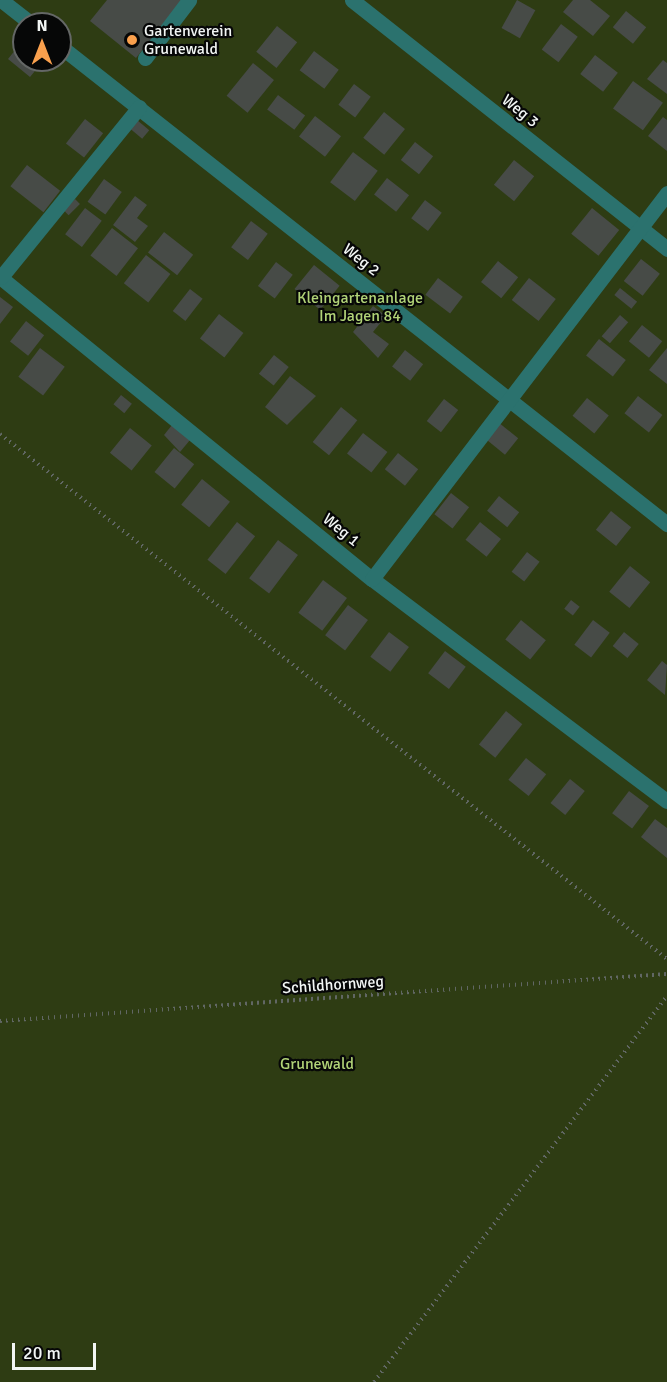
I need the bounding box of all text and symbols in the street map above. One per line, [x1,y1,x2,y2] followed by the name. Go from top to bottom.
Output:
[12,12,72,72] north arrow
[36,16,48,36] text: N
[144,21,232,59] place label: Gartenverein Grunewald
[125,33,139,47] marker: Gartenverein Grunewald
[498,90,542,132] street label: Weg 3
[339,240,383,280] street label: Weg 2
[297,288,423,326] park label: Kleingartenanlage Im Jagen 84
[319,509,363,551] street label: Weg 1
[282,972,384,998] street label: Schildhornweg
[280,1054,354,1074] park label: Grunewald
[15,1331,99,1369] scale bar
[23,1342,61,1364] text: 20 m

